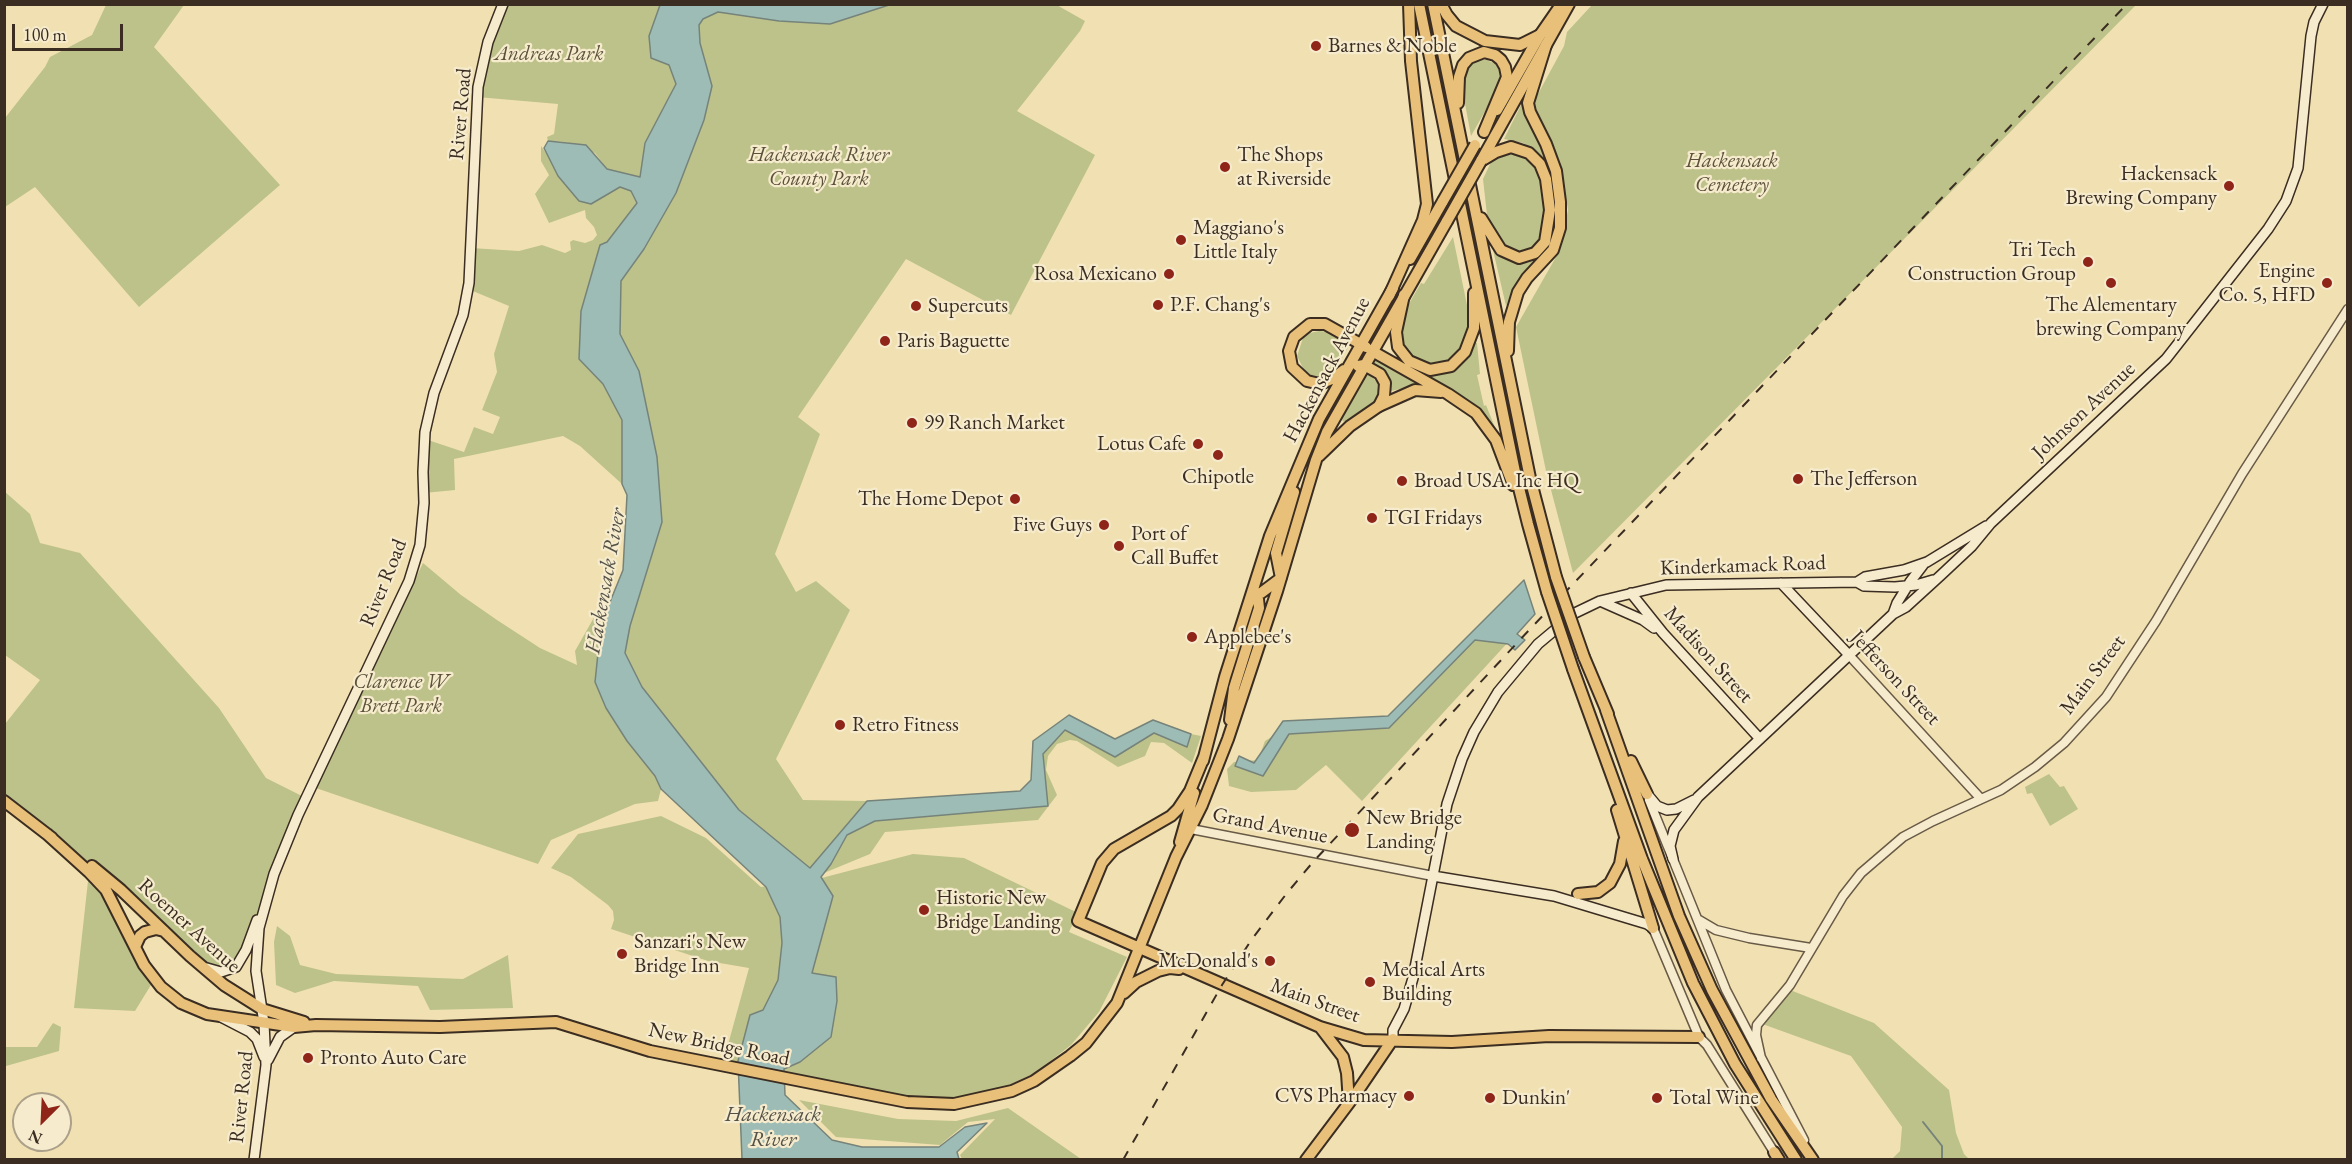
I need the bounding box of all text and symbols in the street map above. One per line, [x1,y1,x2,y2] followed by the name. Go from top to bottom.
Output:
[15,12,126,50] scale bar
[23,23,67,46] text: 100 m
[1328,33,1457,59] place label: Barnes & Noble
[1309,39,1323,53] marker: Barnes & Noble
[494,41,604,67] park label: Andreas Park
[444,67,478,161] street label: River Road
[749,142,889,192] park label: Hackensack River County Park
[1237,142,1331,192] place label: The Shops at Riverside
[1686,148,1778,198] park label: Hackensack Cemetery
[1218,160,1232,174] marker: The Shops at Riverside
[2066,161,2217,211] place label: Hackensack Brewing Company
[2222,179,2236,193] marker: Hackensack Brewing Company
[1193,215,1284,265] place label: Maggiano's Little Italy
[1174,233,1188,247] marker: Maggiano's Little Italy
[1907,237,2076,287] place label: Tri Tech Construction Group
[2081,255,2095,269] marker: Tri Tech Construction Group
[2218,258,2315,308] place label: Engine Co. 5, HFD
[1034,261,1157,287] place label: Rosa Mexicano
[1162,267,1176,281] marker: Rosa Mexicano
[2104,276,2118,290] marker: The Alementary brewing Company
[2320,276,2334,290] marker: Engine Co. 5, HFD
[1170,292,1270,318] place label: P.F. Chang's
[2036,292,2186,342] place label: The Alementary brewing Company
[928,293,1008,319] place label: Supercuts
[1278,293,1376,447] street label: Hackensack Avenue
[1151,298,1165,312] marker: P.F. Chang's
[909,299,923,313] marker: Supercuts
[897,328,1010,354] place label: Paris Baguette
[878,334,892,348] marker: Paris Baguette
[2027,357,2141,465] street label: Johnson Avenue
[924,410,1065,436] place label: 99 Ranch Market
[905,416,919,430] marker: 99 Ranch Market
[1097,431,1186,457] place label: Lotus Cafe
[1191,437,1205,451] marker: Lotus Cafe
[1211,448,1225,462] marker: Chipotle
[1182,464,1254,490] place label: Chipotle
[1810,466,1918,492] place label: The Jefferson
[1414,468,1579,494] place label: Broad USA. Inc HQ
[1791,472,1805,486] marker: The Jefferson
[1395,474,1409,488] marker: Broad USA. Inc HQ
[858,486,1003,512] place label: The Home Depot
[1008,492,1022,506] marker: The Home Depot
[1384,505,1482,531] place label: TGI Fridays
[580,506,632,656] water label: Hackensack River
[1365,511,1379,525] marker: TGI Fridays
[1013,512,1092,538] place label: Five Guys
[1097,518,1111,532] marker: Five Guys
[1131,521,1218,571] place label: Port of Call Buffet
[355,536,413,630] street label: River Road
[1112,539,1126,553] marker: Port of Call Buffet
[1660,551,1826,581] street label: Kinderkamack Road
[1658,602,1758,708] street label: Madison Street
[1204,624,1291,650] place label: Applebee's
[1845,625,1945,731] street label: Jefferson Street
[1185,630,1199,644] marker: Applebee's
[2055,630,2131,720] street label: Main Street
[353,669,449,719] park label: Clarence W Brett Park
[852,712,959,738] place label: Retro Fitness
[833,718,847,732] marker: Retro Fitness
[1210,802,1330,850] street label: Grand Avenue
[1366,805,1462,855] place label: New Bridge Landing
[1343,821,1361,839] marker: New Bridge Landing
[132,873,246,979] street label: Roemer Avenue
[936,885,1060,935] place label: Historic New Bridge Landing
[917,903,931,917] marker: Historic New Bridge Landing
[634,929,746,979] place label: Sanzari's New Bridge Inn
[615,947,629,961] marker: Sanzari's New Bridge Inn
[1159,948,1258,974] place label: McDonald's
[1263,954,1277,968] marker: McDonald's
[1382,957,1485,1007] place label: Medical Arts Building
[1267,973,1363,1029] street label: Main Street
[1363,975,1377,989] marker: Medical Arts Building
[646,1018,792,1072] street label: New Bridge Road
[320,1045,467,1071] place label: Pronto Auto Care
[225,1050,259,1144] street label: River Road
[301,1051,315,1065] marker: Pronto Auto Care
[1275,1083,1397,1109] place label: CVS Pharmacy
[1502,1085,1570,1111] place label: Dunkin'
[1669,1085,1759,1111] place label: Total Wine
[1402,1089,1416,1103] marker: CVS Pharmacy
[1483,1091,1497,1105] marker: Dunkin'
[1650,1091,1664,1105] marker: Total Wine
[12,1092,72,1152] north arrow
[725,1102,821,1154] water label: Hackensack River
[25,1125,45,1149] text: N

